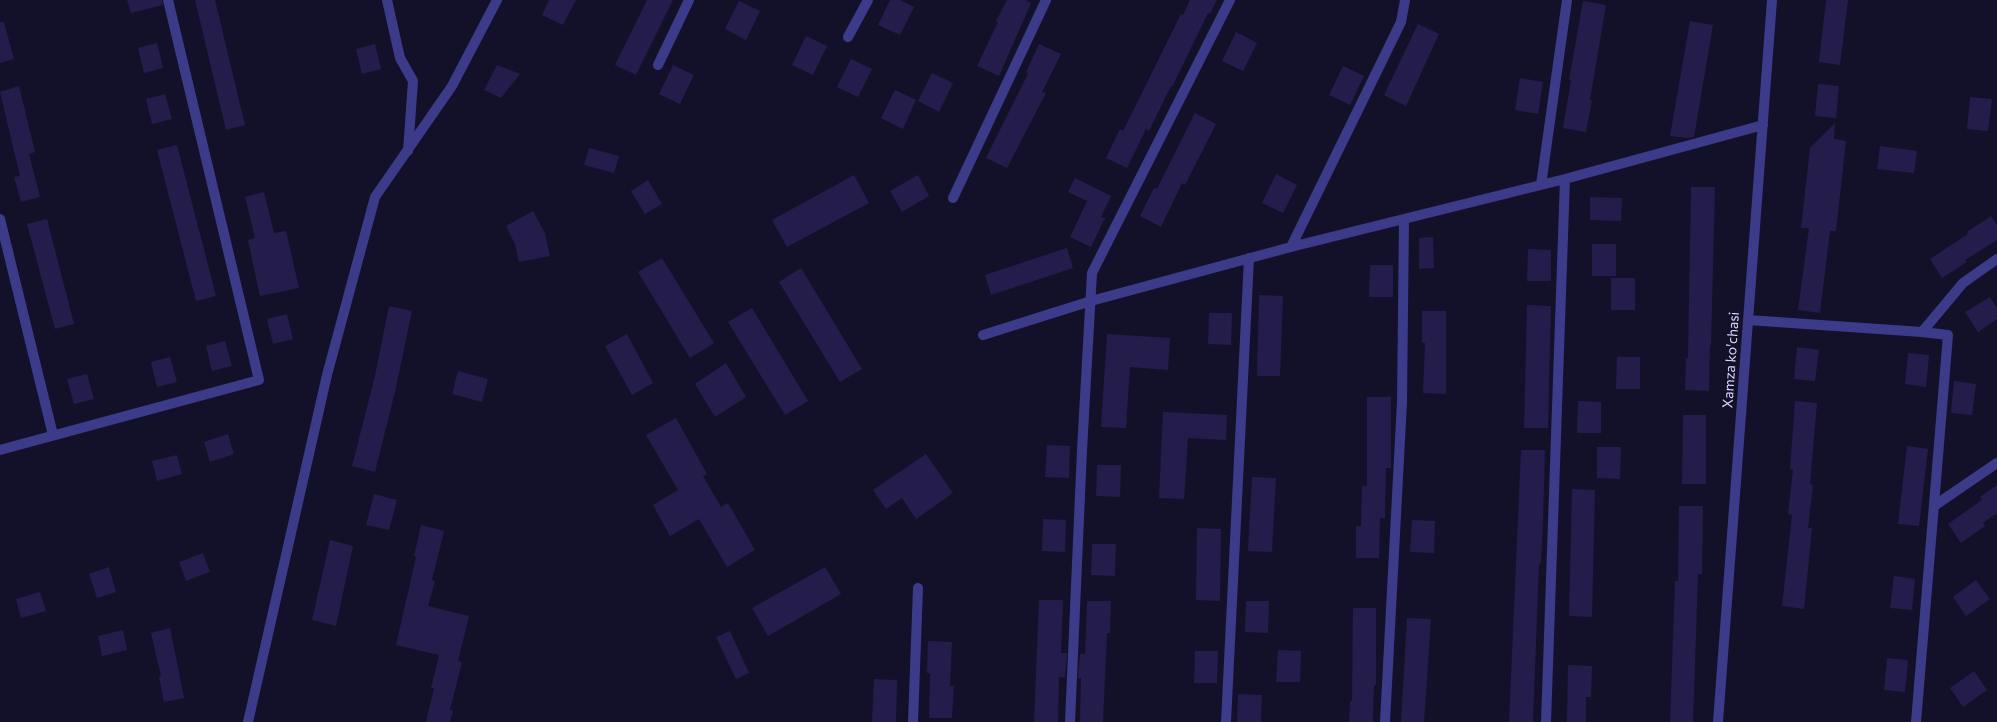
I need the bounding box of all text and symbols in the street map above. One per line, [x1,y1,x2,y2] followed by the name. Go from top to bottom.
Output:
[1719,311,1743,409] street label: Xamza ko'chasi

